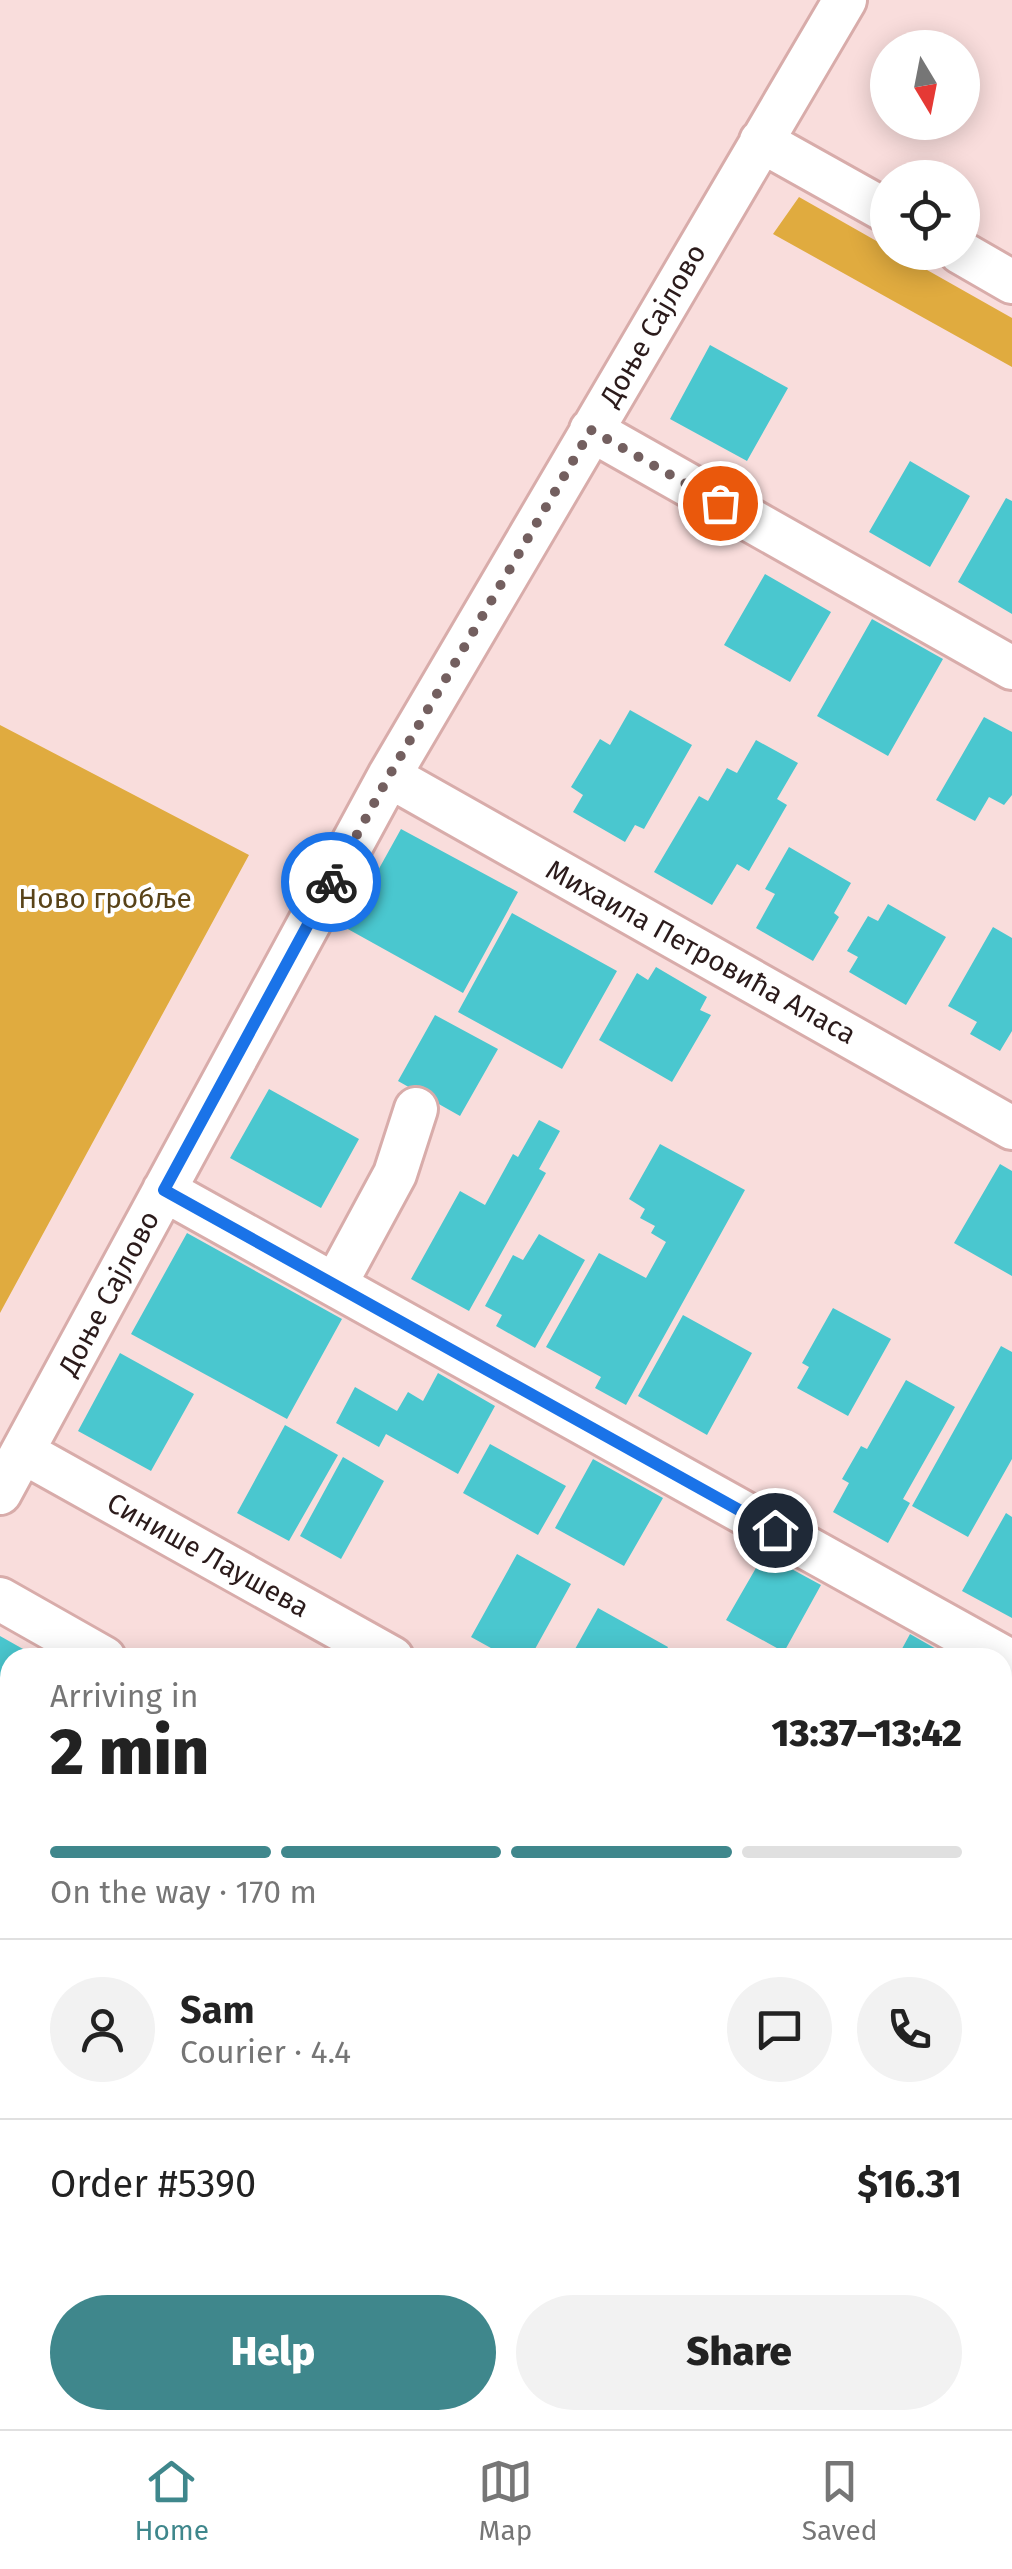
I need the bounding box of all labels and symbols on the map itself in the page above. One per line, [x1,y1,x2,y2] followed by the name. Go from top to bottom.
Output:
[870,30,980,140] north arrow
[593,238,713,413] street label: Доње Сајлово
[678,461,763,546] pin
[281,832,381,932] courier
[540,853,862,1051] street label: Михаила Петровића Аласа
[18,882,192,915] park label: Ново гробље
[51,1205,166,1382] street label: Доње Сајлово
[101,1486,315,1624] street label: Синише Лаушева
[733,1488,818,1573] pin

